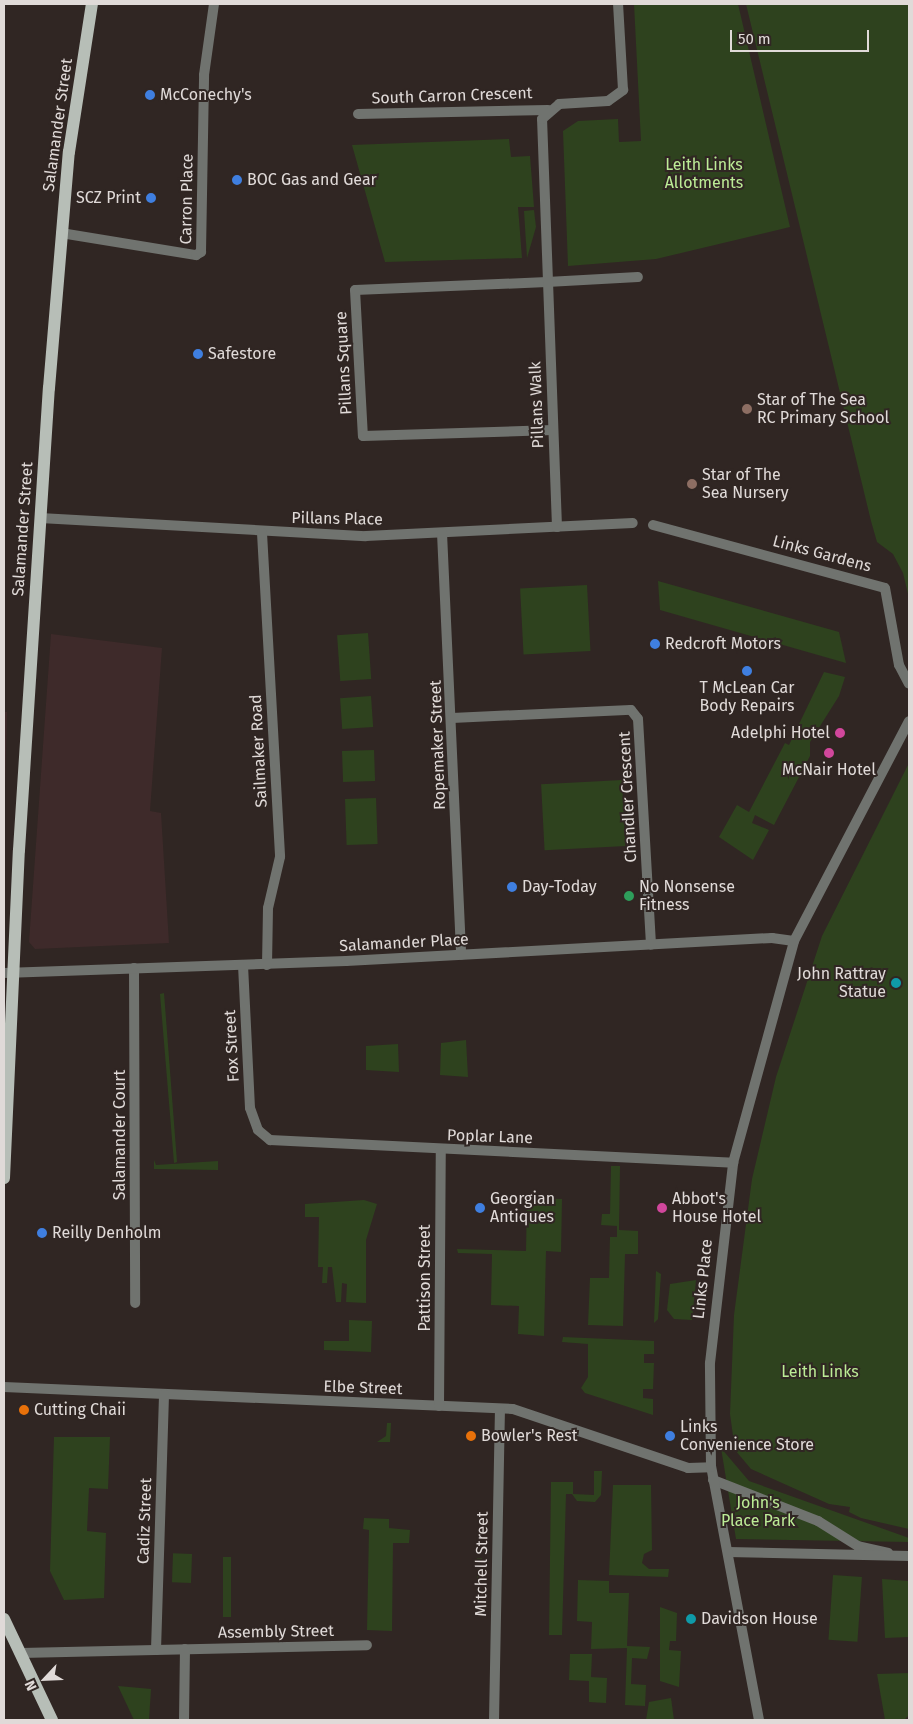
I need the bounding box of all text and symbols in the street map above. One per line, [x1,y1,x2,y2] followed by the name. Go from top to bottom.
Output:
[733,20,872,52] scale bar
[738,30,771,48] text: 50 m
[39,57,77,193] street label: Salamander Street
[371,84,533,108] street label: South Carron Crescent
[160,85,252,105] place label: McConechy's
[144,89,156,101] marker: McConechy's
[177,153,197,245] street label: Carron Place
[665,155,743,193] park label: Leith Links Allotments
[247,170,377,190] place label: BOC Gas and Gear
[231,174,243,186] marker: BOC Gas and Gear
[76,188,141,208] place label: SCZ Print
[145,192,157,204] marker: SCZ Print
[332,311,356,415] street label: Pillans Square
[208,344,276,364] place label: Safestore
[192,348,204,360] marker: Safestore
[526,361,548,449] street label: Pillans Walk
[757,390,889,428] place label: Star of The Sea RC Primary School
[741,403,753,415] marker: Star of The Sea RC Primary School
[9,461,37,597] street label: Salamander Street
[702,465,789,503] place label: Star of The Sea Nursery
[686,478,698,490] marker: Star of The Sea Nursery
[291,509,383,529] street label: Pillans Place
[771,532,873,576] street label: Links Gardens
[665,634,781,654] place label: Redcroft Motors
[649,638,661,650] marker: Redcroft Motors
[741,665,753,677] marker: T McLean Car Body Repairs
[700,678,794,716] place label: T McLean Car Body Repairs
[426,680,450,810] street label: Ropemaker Street
[246,694,272,808] street label: Sailmaker Road
[731,723,830,743] place label: Adelphi Hotel
[834,727,846,739] marker: Adelphi Hotel
[615,731,641,863] street label: Chandler Crescent
[823,747,835,759] marker: McNair Hotel
[782,760,876,780] place label: McNair Hotel
[522,877,597,897] place label: Day-Today
[639,877,735,915] place label: No Nonsense Fitness
[506,881,518,893] marker: Day-Today
[623,890,635,902] marker: No Nonsense Fitness
[339,930,469,956] street label: Salamander Place
[797,964,886,1002] place label: John Rattray Statue
[890,977,902,989] marker: John Rattray Statue
[221,1010,243,1082] street label: Fox Street
[110,1070,130,1200] street label: Salamander Court
[447,1126,533,1148] street label: Poplar Lane
[490,1189,555,1227] place label: Georgian Antiques
[672,1189,761,1227] place label: Abbot's House Hotel
[474,1202,486,1214] marker: Georgian Antiques
[656,1202,668,1214] marker: Abbot's House Hotel
[52,1223,162,1243] place label: Reilly Denholm
[415,1224,435,1332] street label: Pattison Street
[36,1227,48,1239] marker: Reilly Denholm
[689,1238,717,1320] street label: Links Place
[781,1362,859,1382] park label: Leith Links
[323,1377,403,1399] street label: Elbe Street
[34,1400,126,1420] place label: Cutting Chaii
[18,1404,30,1416] marker: Cutting Chaii
[680,1417,814,1455] place label: Links Convenience Store
[481,1426,578,1446] place label: Bowler's Rest
[465,1430,477,1442] marker: Bowler's Rest
[664,1430,676,1442] marker: Links Convenience Store
[134,1478,156,1564] street label: Cadiz Street
[721,1493,795,1531] park label: John's Place Park
[471,1511,493,1617] street label: Mitchell Street
[701,1609,818,1629] place label: Davidson House
[685,1613,697,1625] marker: Davidson House
[218,1621,334,1643] street label: Assembly Street
[20,1654,70,1704] north arrow
[21,1678,41,1693] text: N

